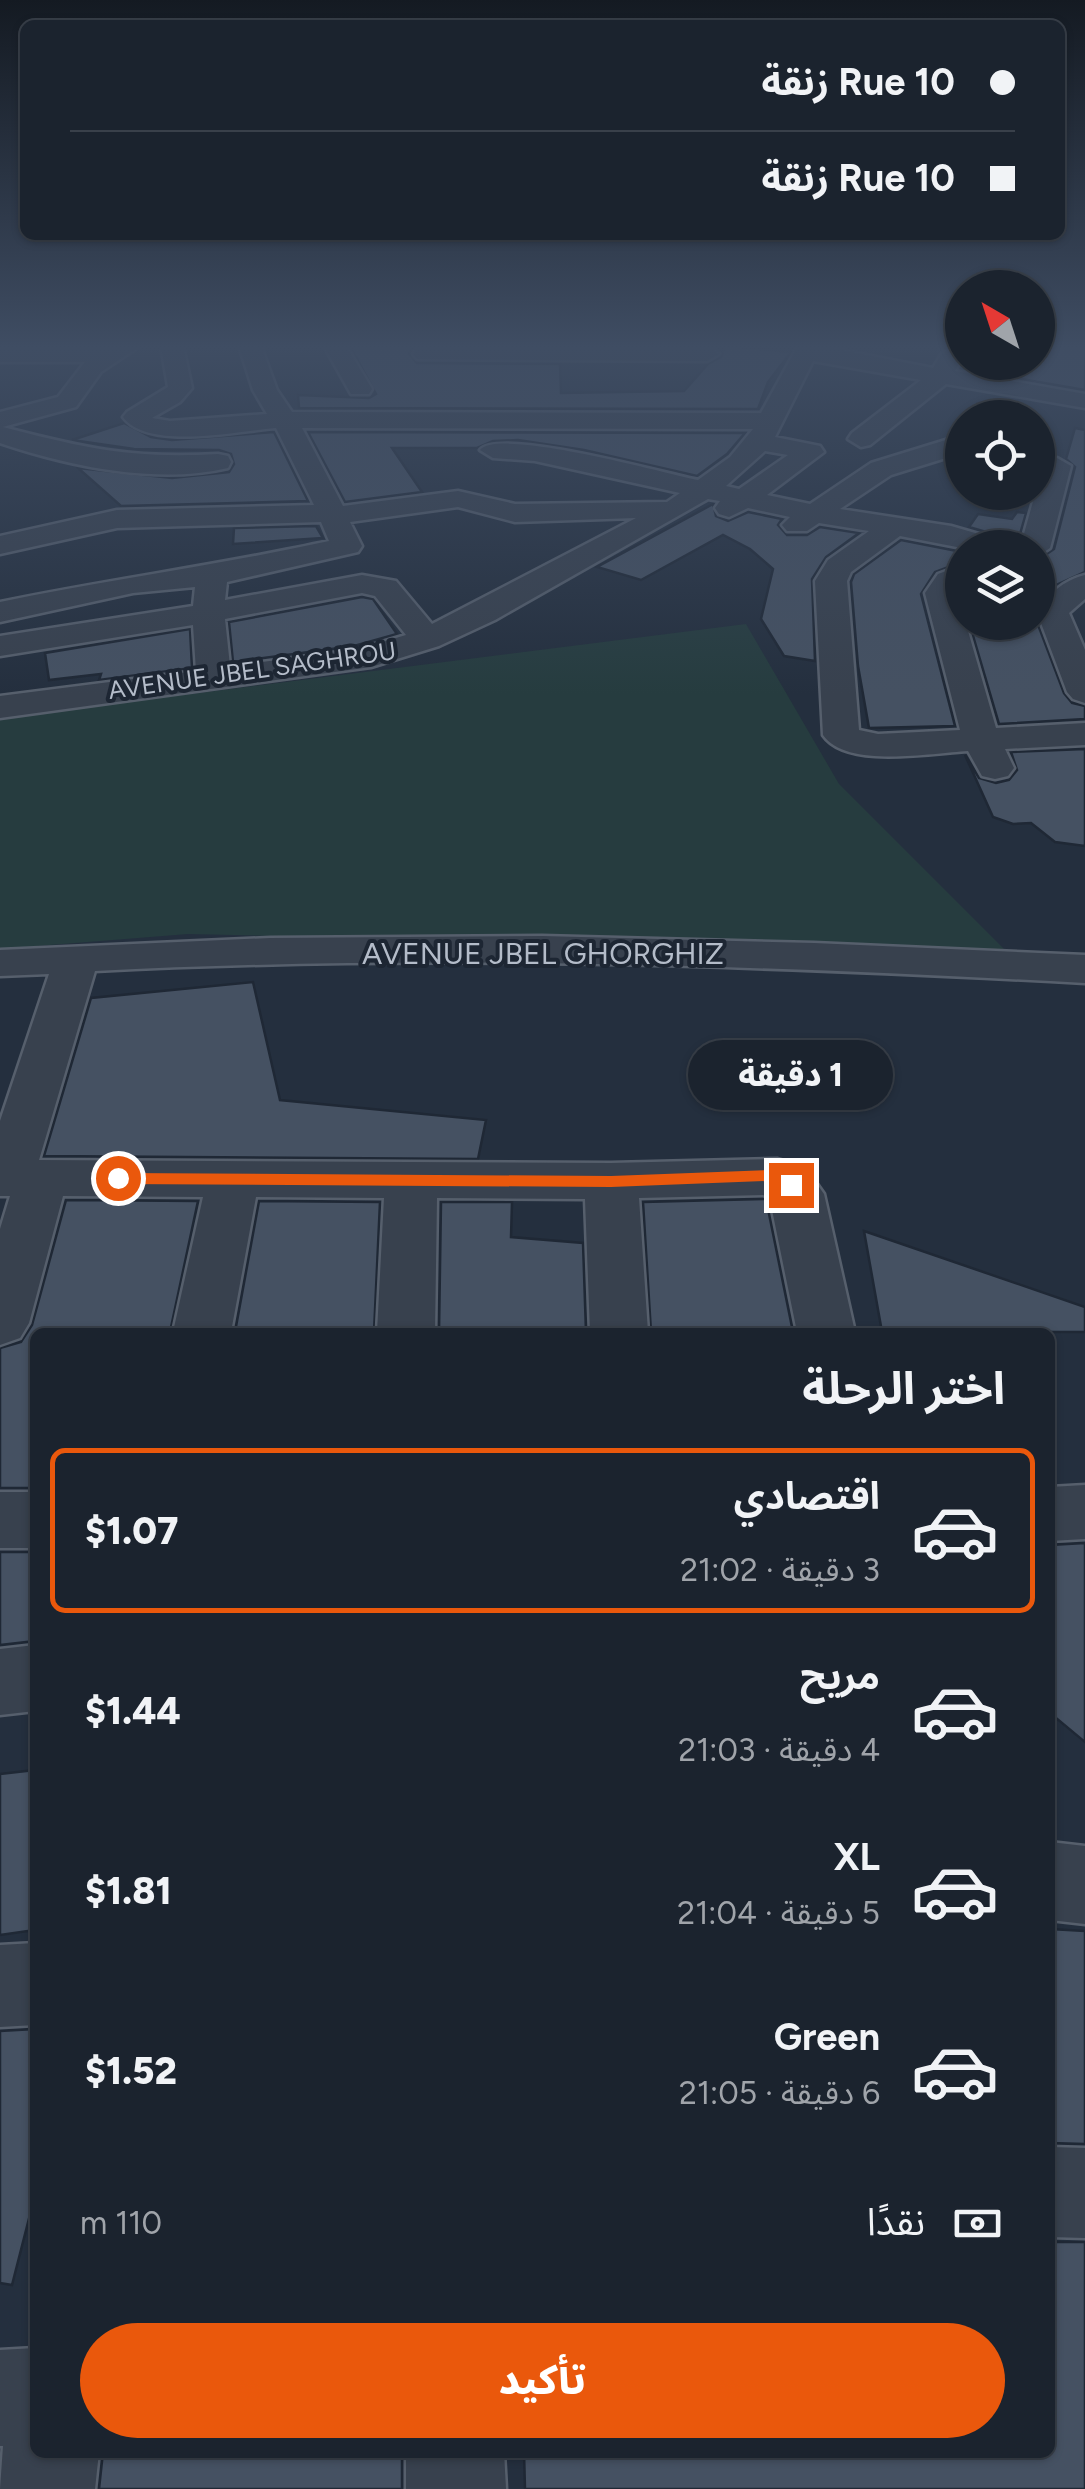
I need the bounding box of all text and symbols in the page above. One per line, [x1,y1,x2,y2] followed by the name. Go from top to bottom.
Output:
[761,59,955,105] text: Rue 10 زنقة
[761,155,955,201] text: Rue 10 زنقة
[945,270,1055,380] north arrow
[945,270,1055,640] map controls
[945,400,1055,510] button: locate
[945,530,1055,640] button: layers
[106,635,398,705] street label: AVENUE JBEL SAGHROU
[362,935,724,972] street label: AVENUE JBEL GHORGHIZ
[688,1040,894,1110] callout: 1 دقيقة
[738,1056,843,1094] text: 1 دقيقة
[96,1156,141,1201] route start
[769,1163,814,1208] route end
[802,1361,1005,1415] text: اختر الرحلة
[734,1473,880,1519] text: اقتصادي
[910,1486,1000,1576] icon: car
[85,1508,178,1554] text: $1.07
[680,1551,880,1589] text: 3 دقيقة · 21:02
[800,1653,880,1699] text: مريح
[910,1666,1000,1756] icon: car
[85,1688,181,1734] text: $1.44
[678,1731,880,1769] text: 4 دقيقة · 21:03
[834,1834,880,1880] text: XL
[910,1846,1000,1936] icon: car
[85,1868,172,1914] text: $1.81
[677,1894,880,1932] text: 5 دقيقة · 21:04
[774,2014,880,2060] text: Green
[910,2026,1000,2116] icon: car
[85,2048,177,2094] text: $1.52
[679,2074,880,2112] text: 6 دقيقة · 21:05
[950,2196,1005,2251] icon: cash
[867,2199,925,2245] text: نقدًا
[80,2204,162,2242] text: 110 m
[80,2323,1005,2438] button: تأكيد

